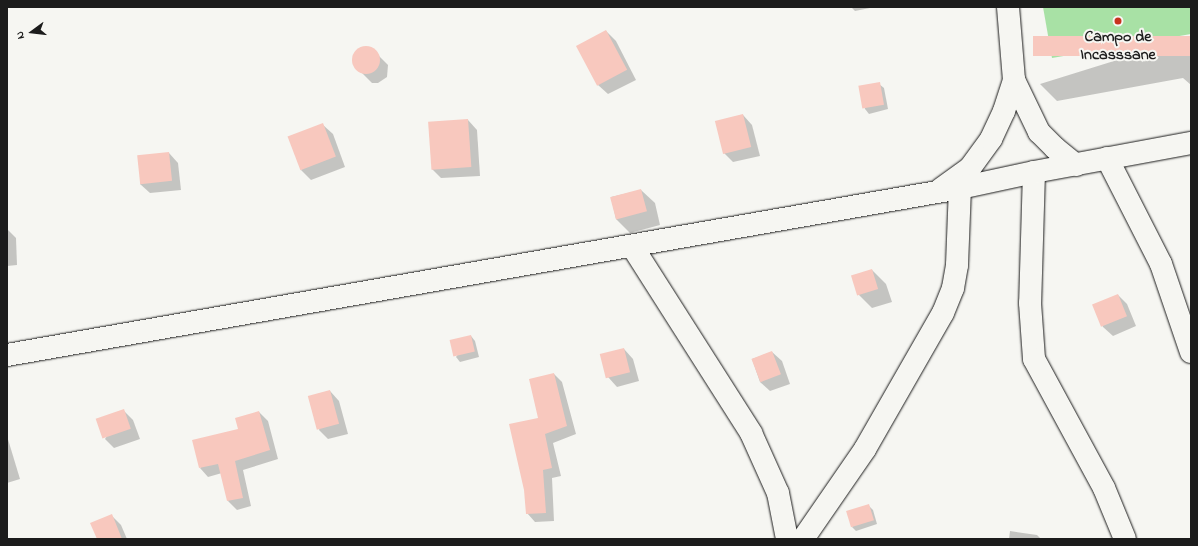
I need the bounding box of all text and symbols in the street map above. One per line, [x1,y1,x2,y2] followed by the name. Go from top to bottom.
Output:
[12,12,52,52] north arrow
[1113,16,1123,26] marker: Campo de Incasssane
[1080,27,1156,65] place label: Campo de Incasssane
[12,29,29,41] text: N

